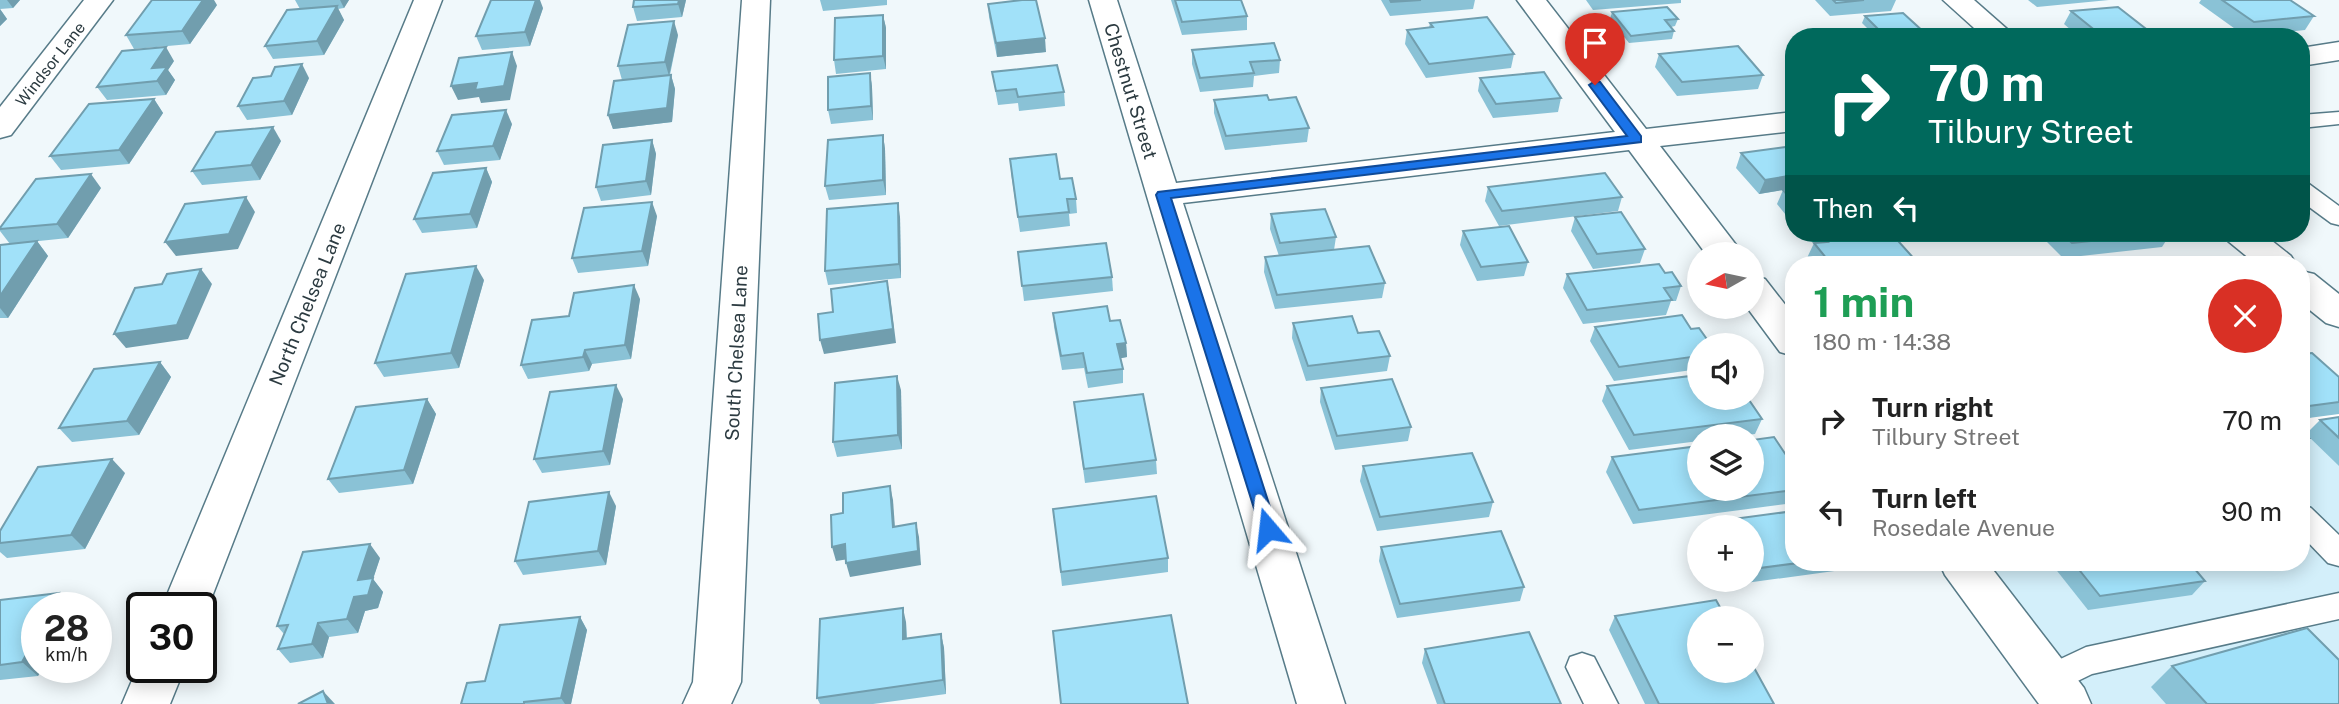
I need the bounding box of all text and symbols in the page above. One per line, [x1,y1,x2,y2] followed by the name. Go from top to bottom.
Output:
[1565,13,1625,85] pin
[12,18,89,110] street label: Windsor Lane
[1100,20,1162,162] street label: Chestnut Street
[1576,24,1614,62] icon: arrive
[1928,54,2045,112] text: 70 m
[1813,56,1904,147] icon: right
[1928,113,2134,150] text: Tilbury Street
[1887,189,1925,227] icon: left
[1813,193,1873,224] text: Then
[264,219,350,389] street label: North Chelsea Lane
[1687,242,1764,318] north arrow
[1687,242,1764,683] map controls
[720,265,752,441] street label: South Chelsea Lane
[1813,277,1914,326] text: 1 min
[2208,279,2282,353] button: close
[1813,328,1951,355] text: 180 m · 14:38
[1687,333,1764,410] button: sound
[1872,392,1994,423] text: Turn right
[1813,402,1851,440] icon: right
[2222,405,2282,436] text: 70 m
[1872,423,2020,450] text: Tilbury Street
[1687,424,1764,501] button: layers
[1872,483,1977,514] text: Turn left
[1231,492,1305,566] position arrow
[1813,493,1851,531] icon: left
[2221,496,2282,527] text: 90 m
[1872,514,2055,541] text: Rosedale Avenue
[1687,515,1764,592] button: +
[126,592,217,683] speed limit sign: 30
[1687,606,1764,683] button: −
[44,608,89,649] text: 28
[45,644,88,665] text: km/h

